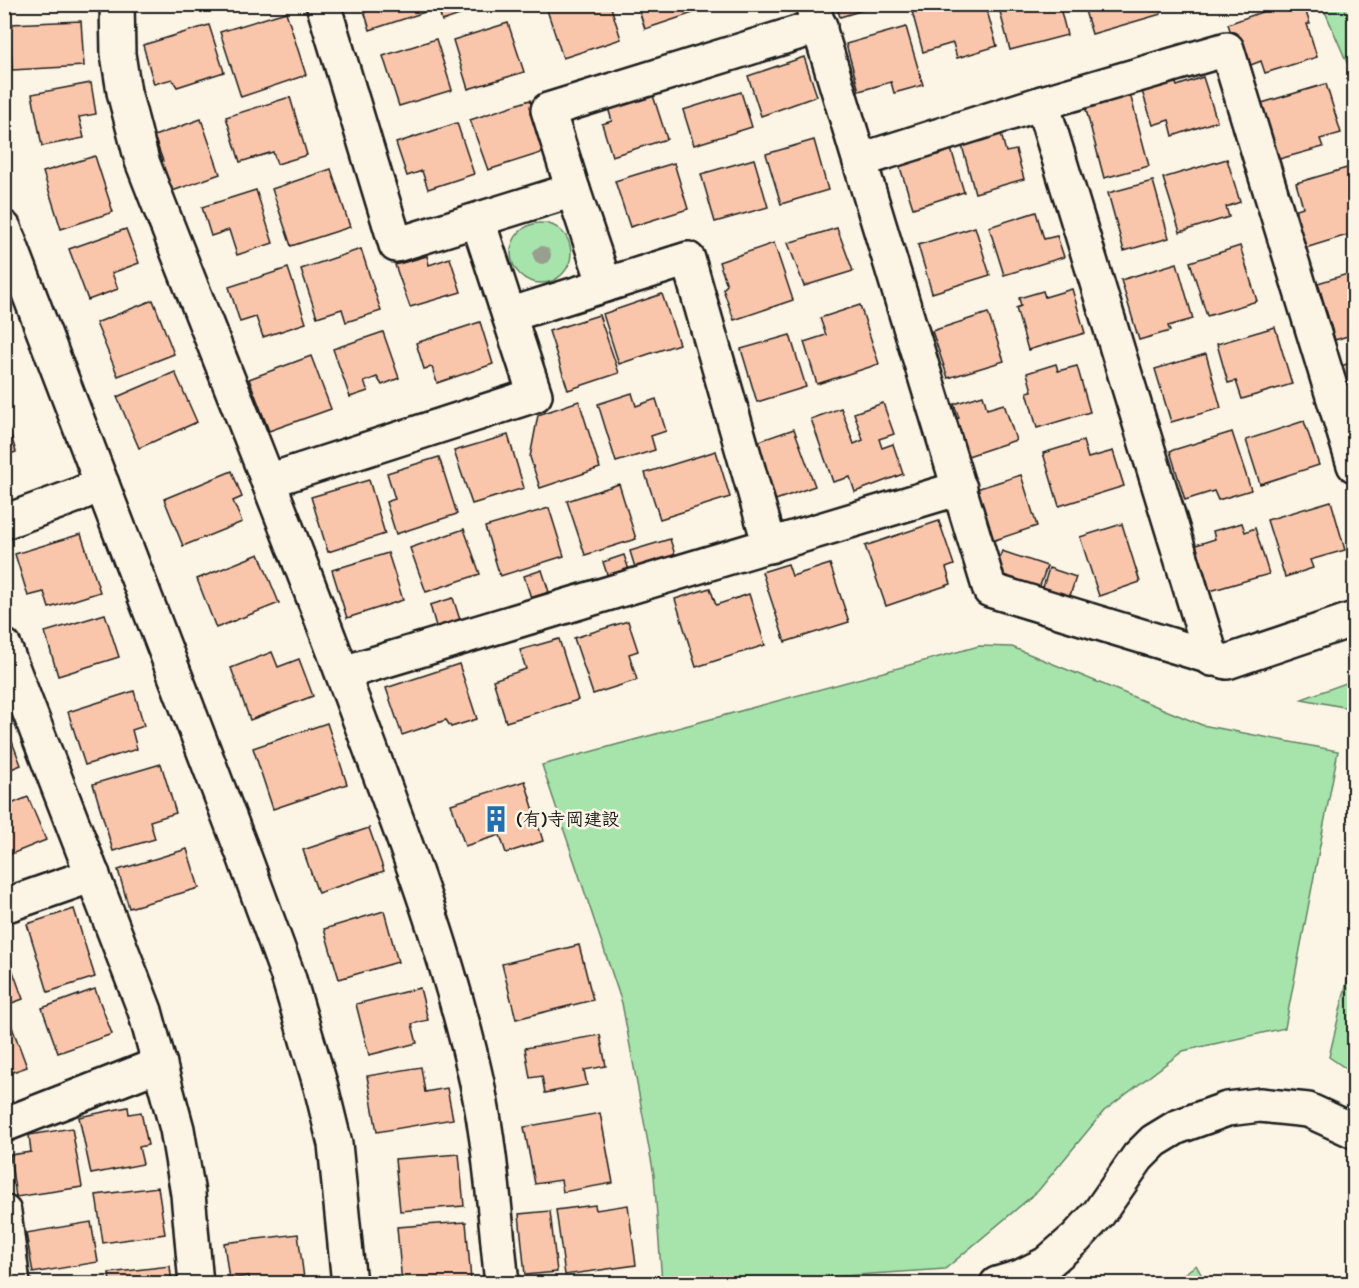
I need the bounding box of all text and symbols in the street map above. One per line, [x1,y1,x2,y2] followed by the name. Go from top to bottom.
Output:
[481,804,511,834] building icon: (有)寺岡建設
[516,806,620,830] place label: (有)寺岡建設

